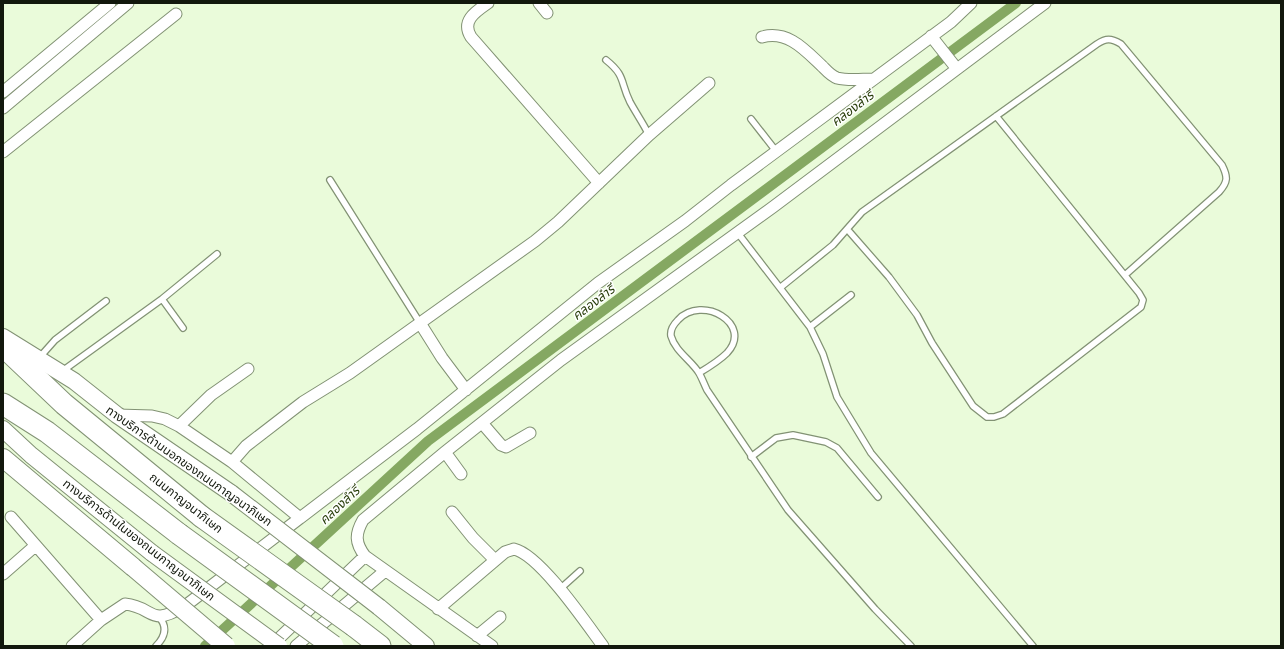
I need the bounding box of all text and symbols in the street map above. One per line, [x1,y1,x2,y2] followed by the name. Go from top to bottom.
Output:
[828,86,878,129] water label: คลองลำรี
[569,280,619,323] water label: คลองลำรี
[103,403,275,529] street label: ทางบริการด้านนอกของถนนกาญจนาภิเษก
[146,470,226,536] street label: ถนนกาญจนาภิเษก
[60,476,218,604] street label: ทางบริการด้านในของถนนกาญจนาภิเษก
[316,481,364,528] water label: คลองลำรี

